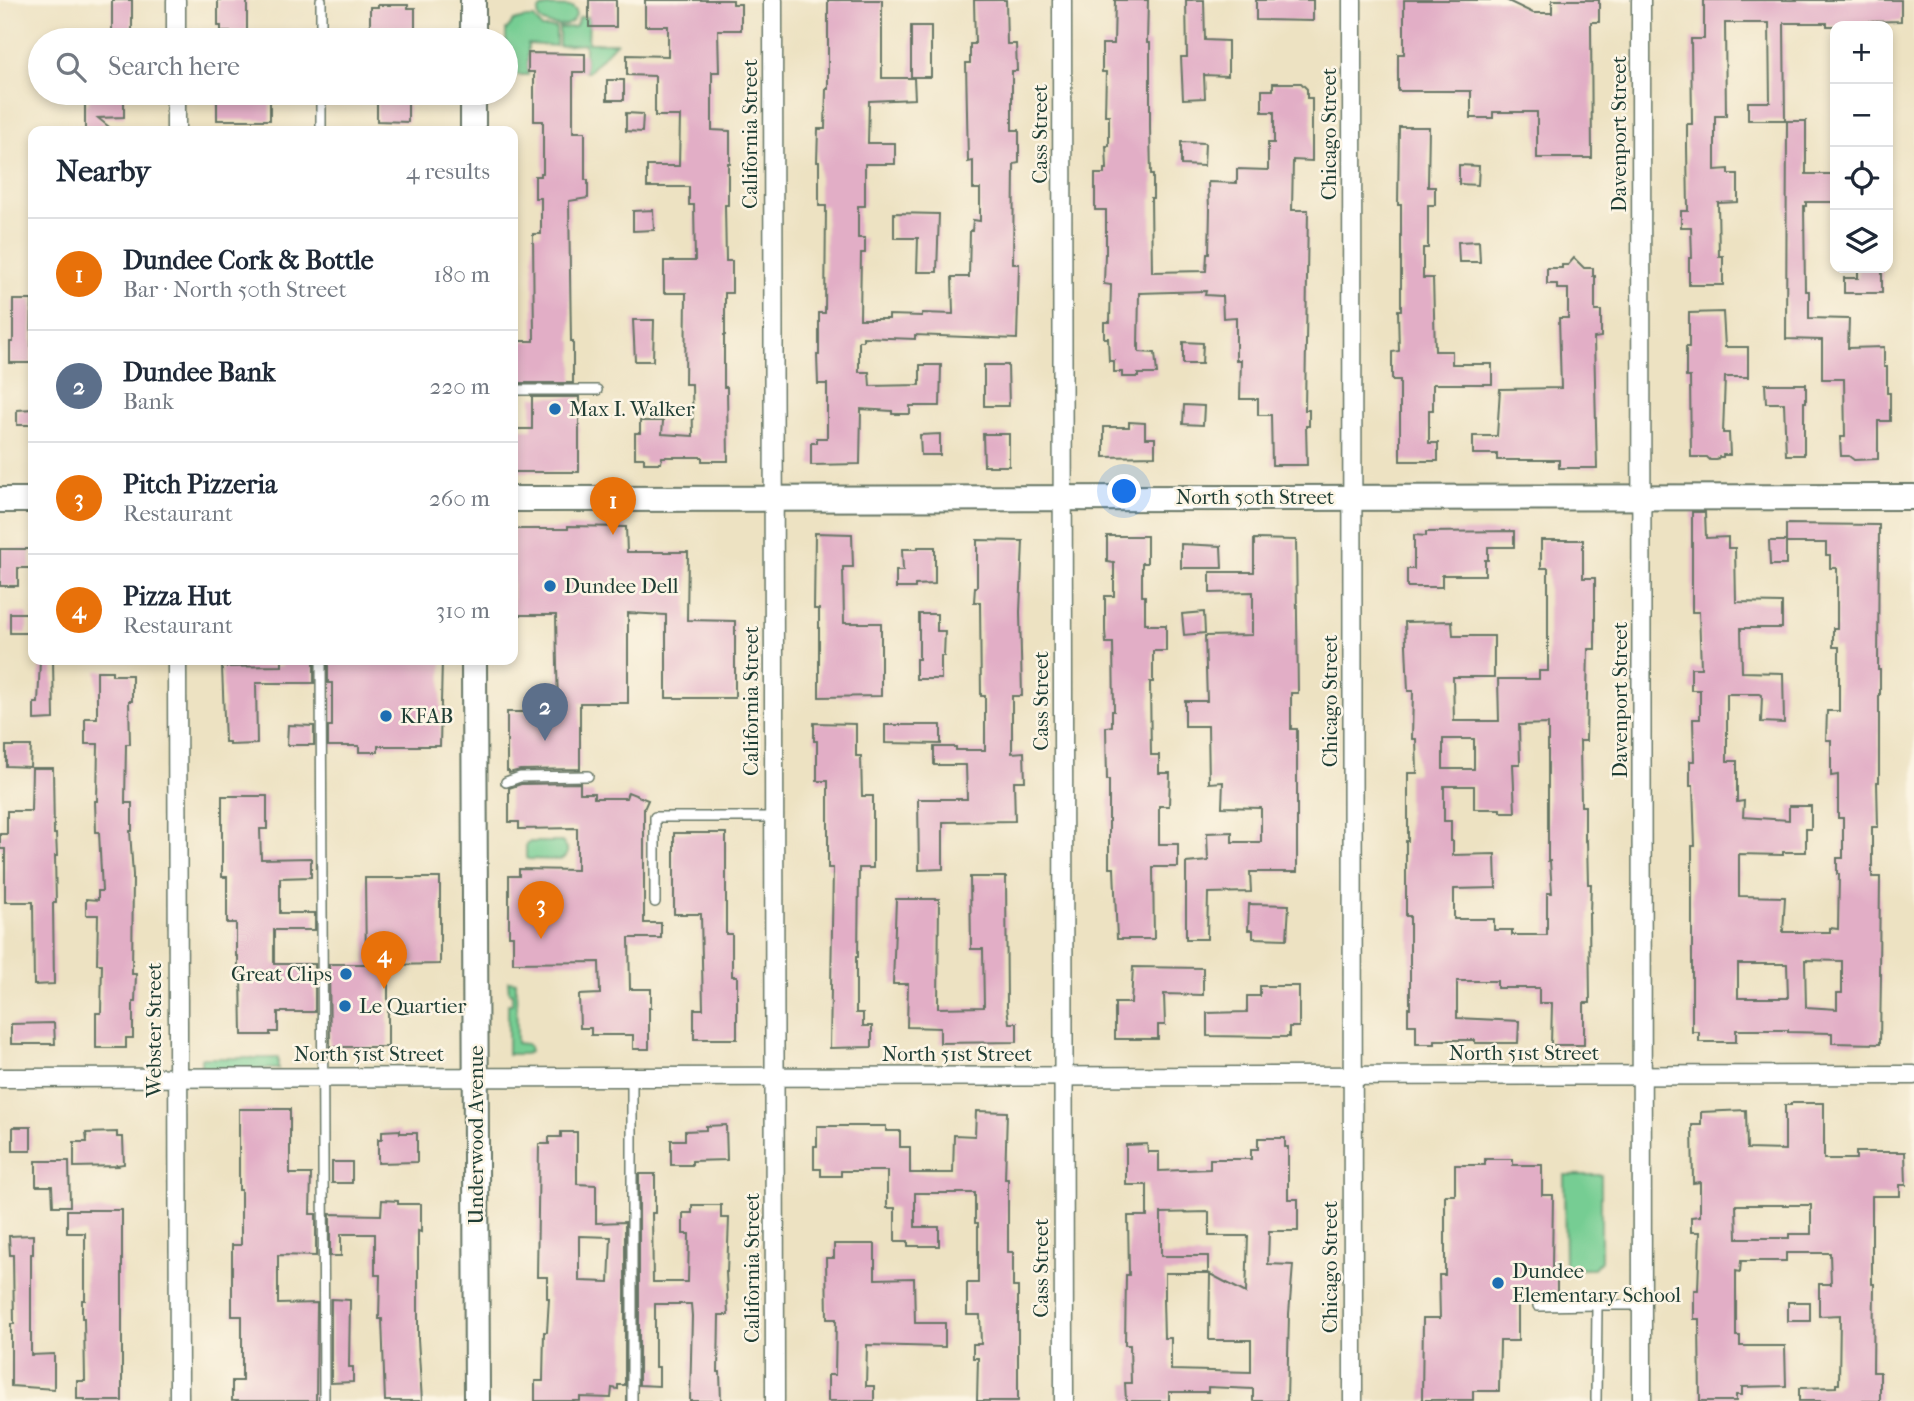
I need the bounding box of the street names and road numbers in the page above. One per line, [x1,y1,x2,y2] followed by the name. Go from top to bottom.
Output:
[1607,55,1631,212] street label: Davenport Street
[738,59,762,209] street label: California Street
[1317,67,1341,200] street label: Chicago Street
[1028,84,1052,184] street label: Cass Street
[1176,485,1335,509] street label: North 50th Street
[1608,621,1632,778] street label: Davenport Street
[739,626,763,776] street label: California Street
[1318,634,1342,767] street label: Chicago Street
[1029,651,1053,751] street label: Cass Street
[142,962,166,1099] street label: Webster Street
[1449,1041,1600,1065] street label: North 51st Street
[294,1042,445,1066] street label: North 51st Street
[882,1042,1033,1066] street label: North 51st Street
[464,1045,488,1225] street label: Underwood Avenue
[740,1193,764,1343] street label: California Street
[1318,1200,1342,1333] street label: Chicago Street
[1029,1218,1053,1318] street label: Cass Street

